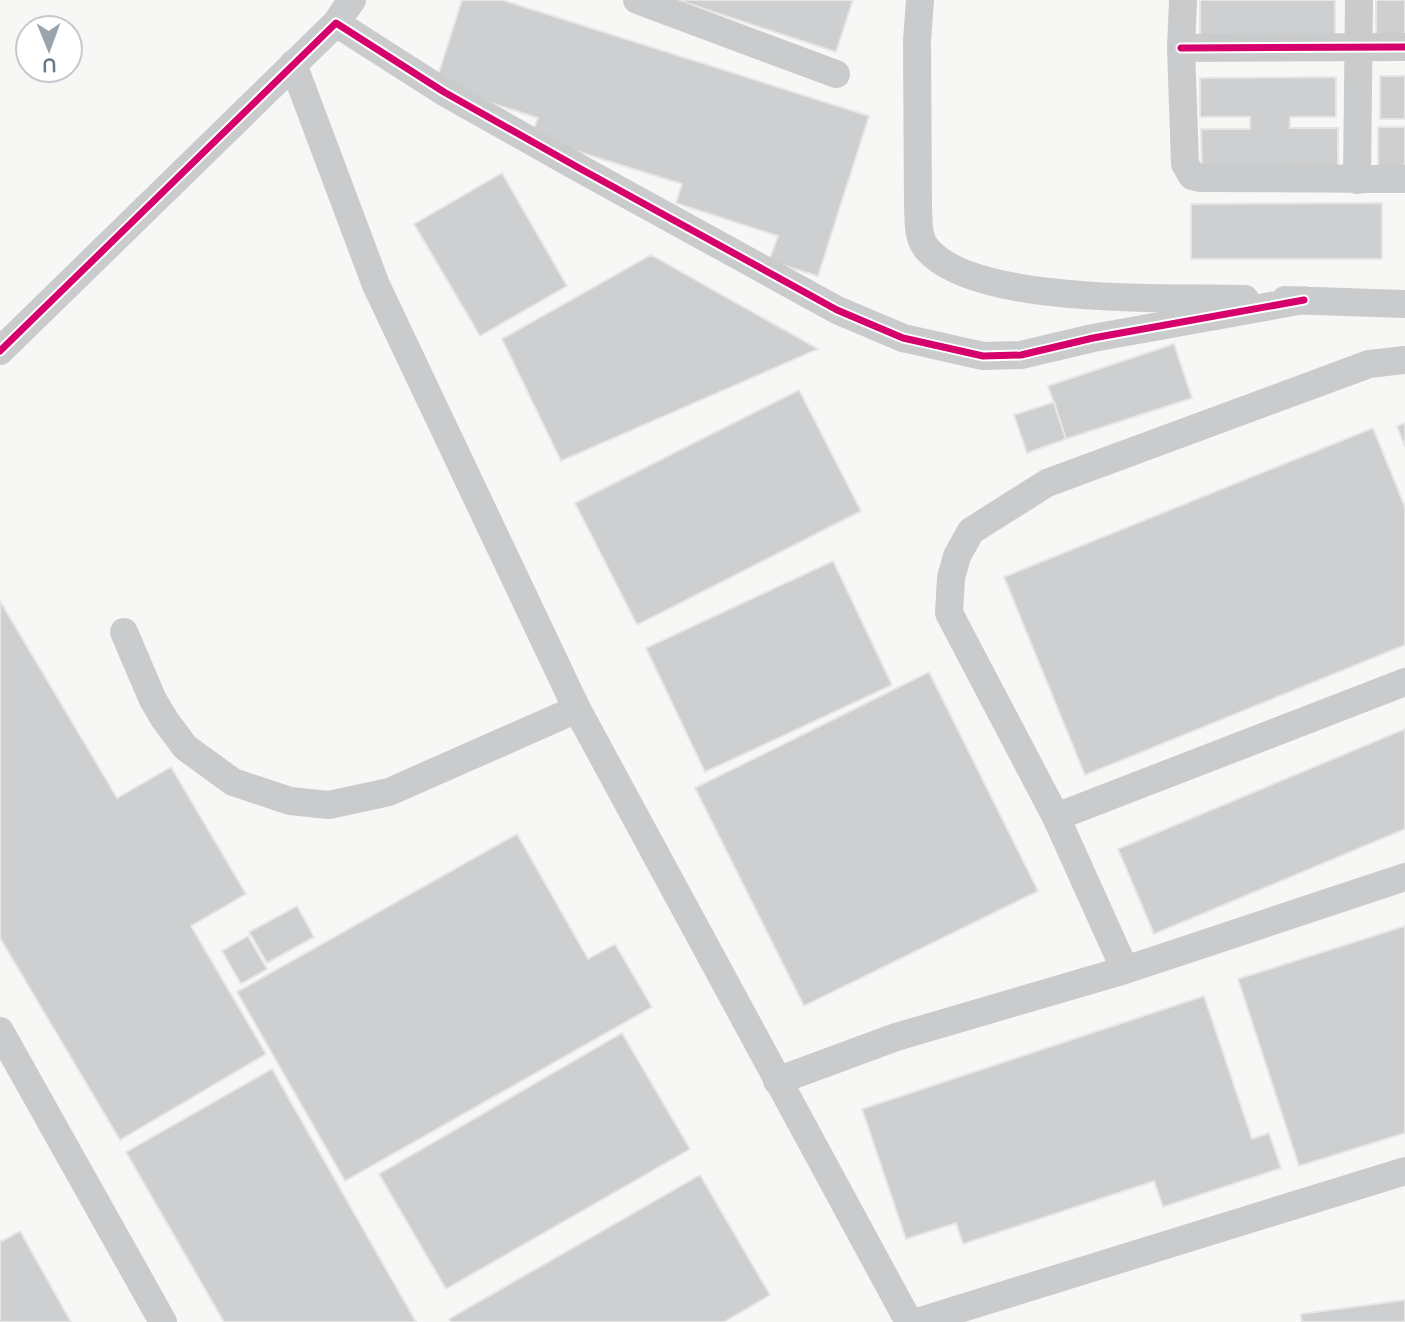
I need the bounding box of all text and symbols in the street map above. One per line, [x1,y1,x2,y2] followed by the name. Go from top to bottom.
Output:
[14,14,84,84] north arrow
[42,54,57,76] text: U

